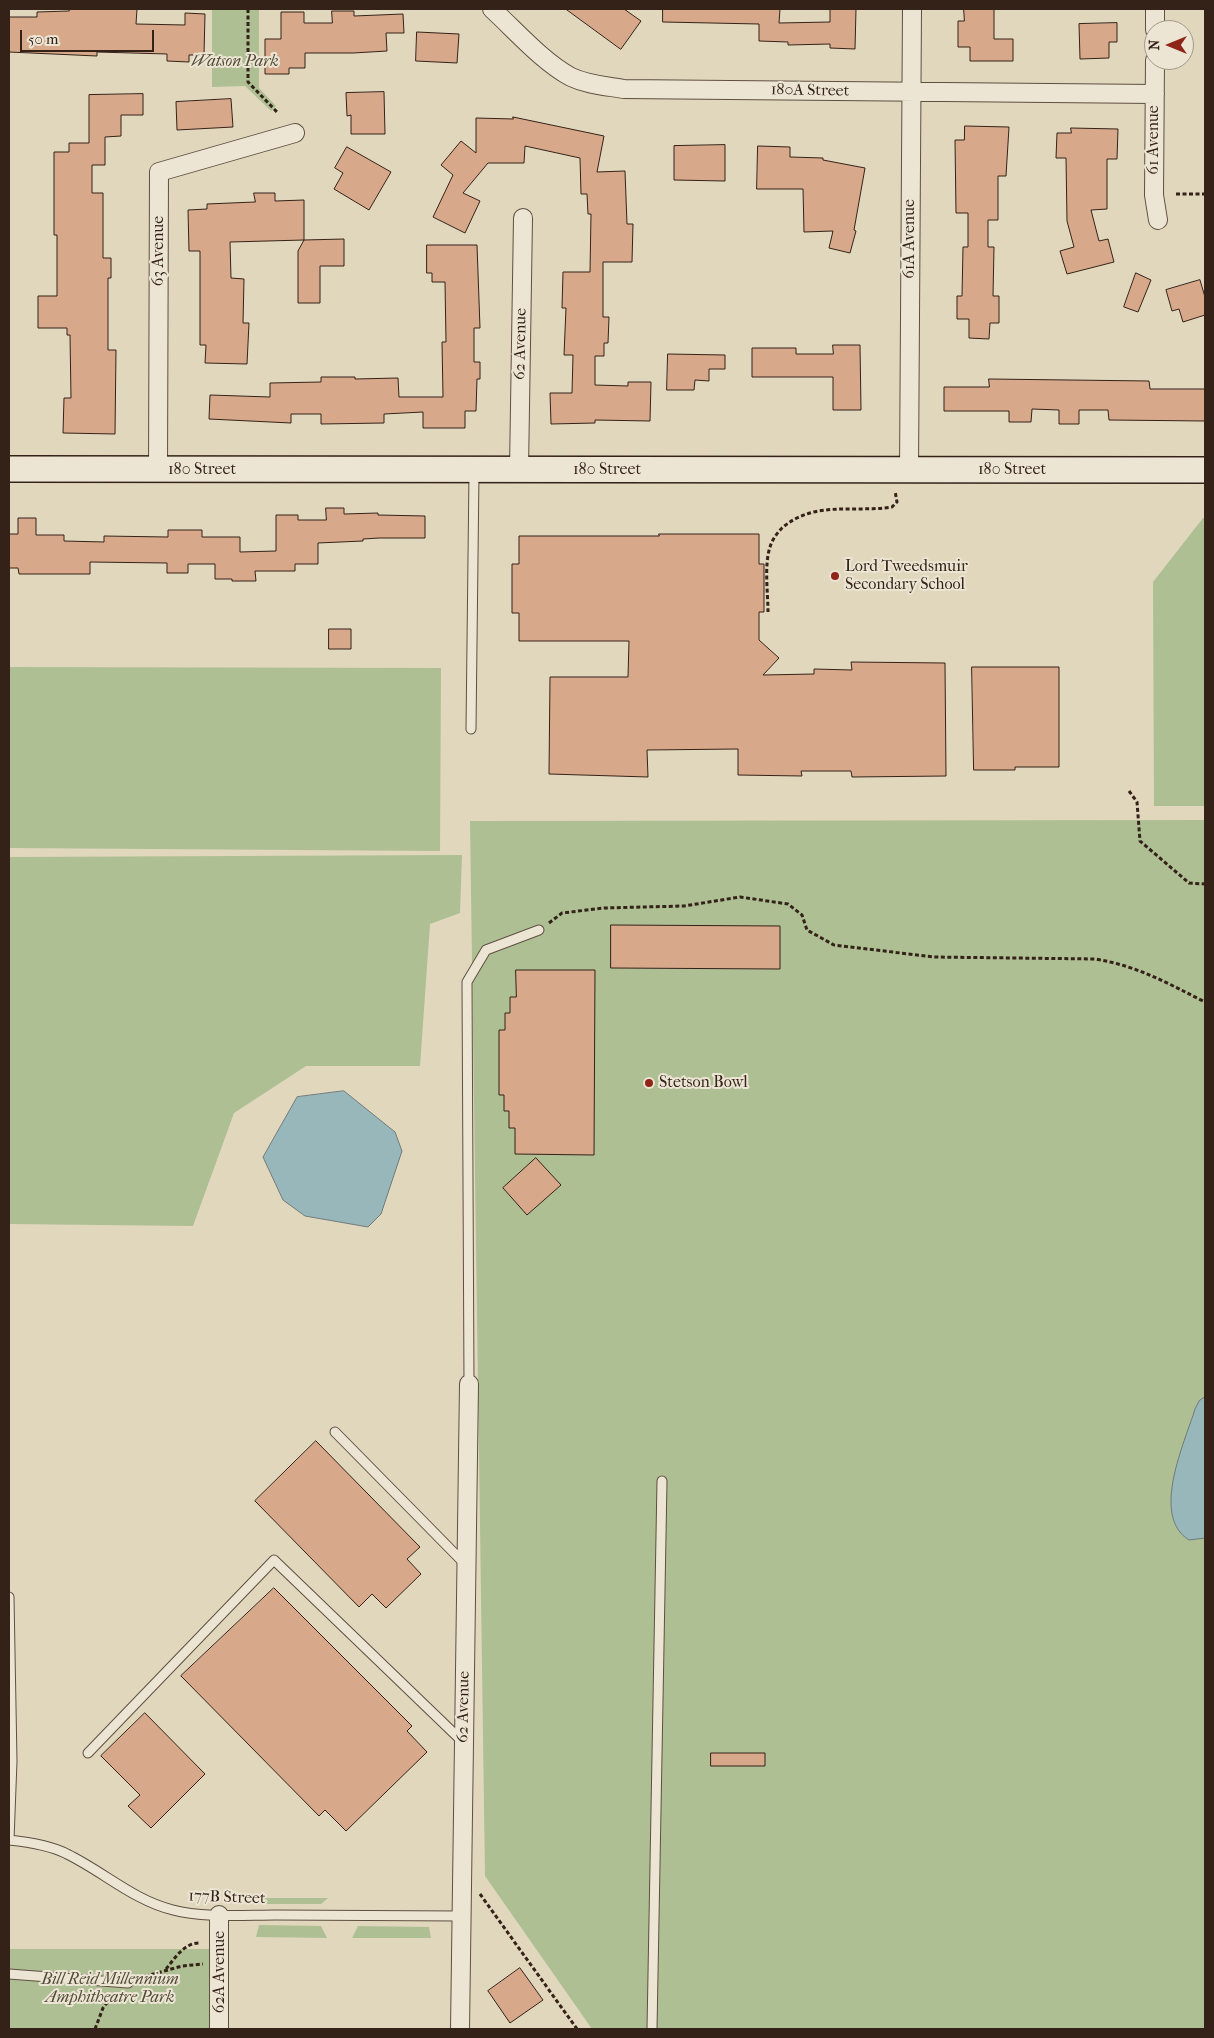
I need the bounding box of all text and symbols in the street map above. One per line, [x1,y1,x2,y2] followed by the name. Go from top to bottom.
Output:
[22,20,156,52] scale bar
[1144,20,1194,70] north arrow
[28,30,58,48] text: 50 m
[1146,40,1163,50] text: N
[191,52,279,72] park label: Watson Park
[771,81,849,101] street label: 180A Street
[1144,105,1164,175] street label: 61 Avenue
[900,199,920,279] street label: 61A Avenue
[149,216,169,286] street label: 63 Avenue
[511,308,531,380] street label: 62 Avenue
[168,460,236,480] street label: 180 Street
[573,460,641,480] street label: 180 Street
[978,460,1046,480] street label: 180 Street
[845,557,968,595] place label: Lord Tweedsmuir Secondary School
[829,570,841,582] marker: Lord Tweedsmuir Secondary School
[659,1073,748,1093] place label: Stetson Bowl
[643,1077,655,1089] marker: Stetson Bowl
[454,1671,474,1743] street label: 62 Avenue
[188,1887,266,1909] street label: 177B Street
[210,1931,230,2013] street label: 62A Avenue
[41,1970,179,2008] park label: Bill Reid Millennium Amphitheatre Park

